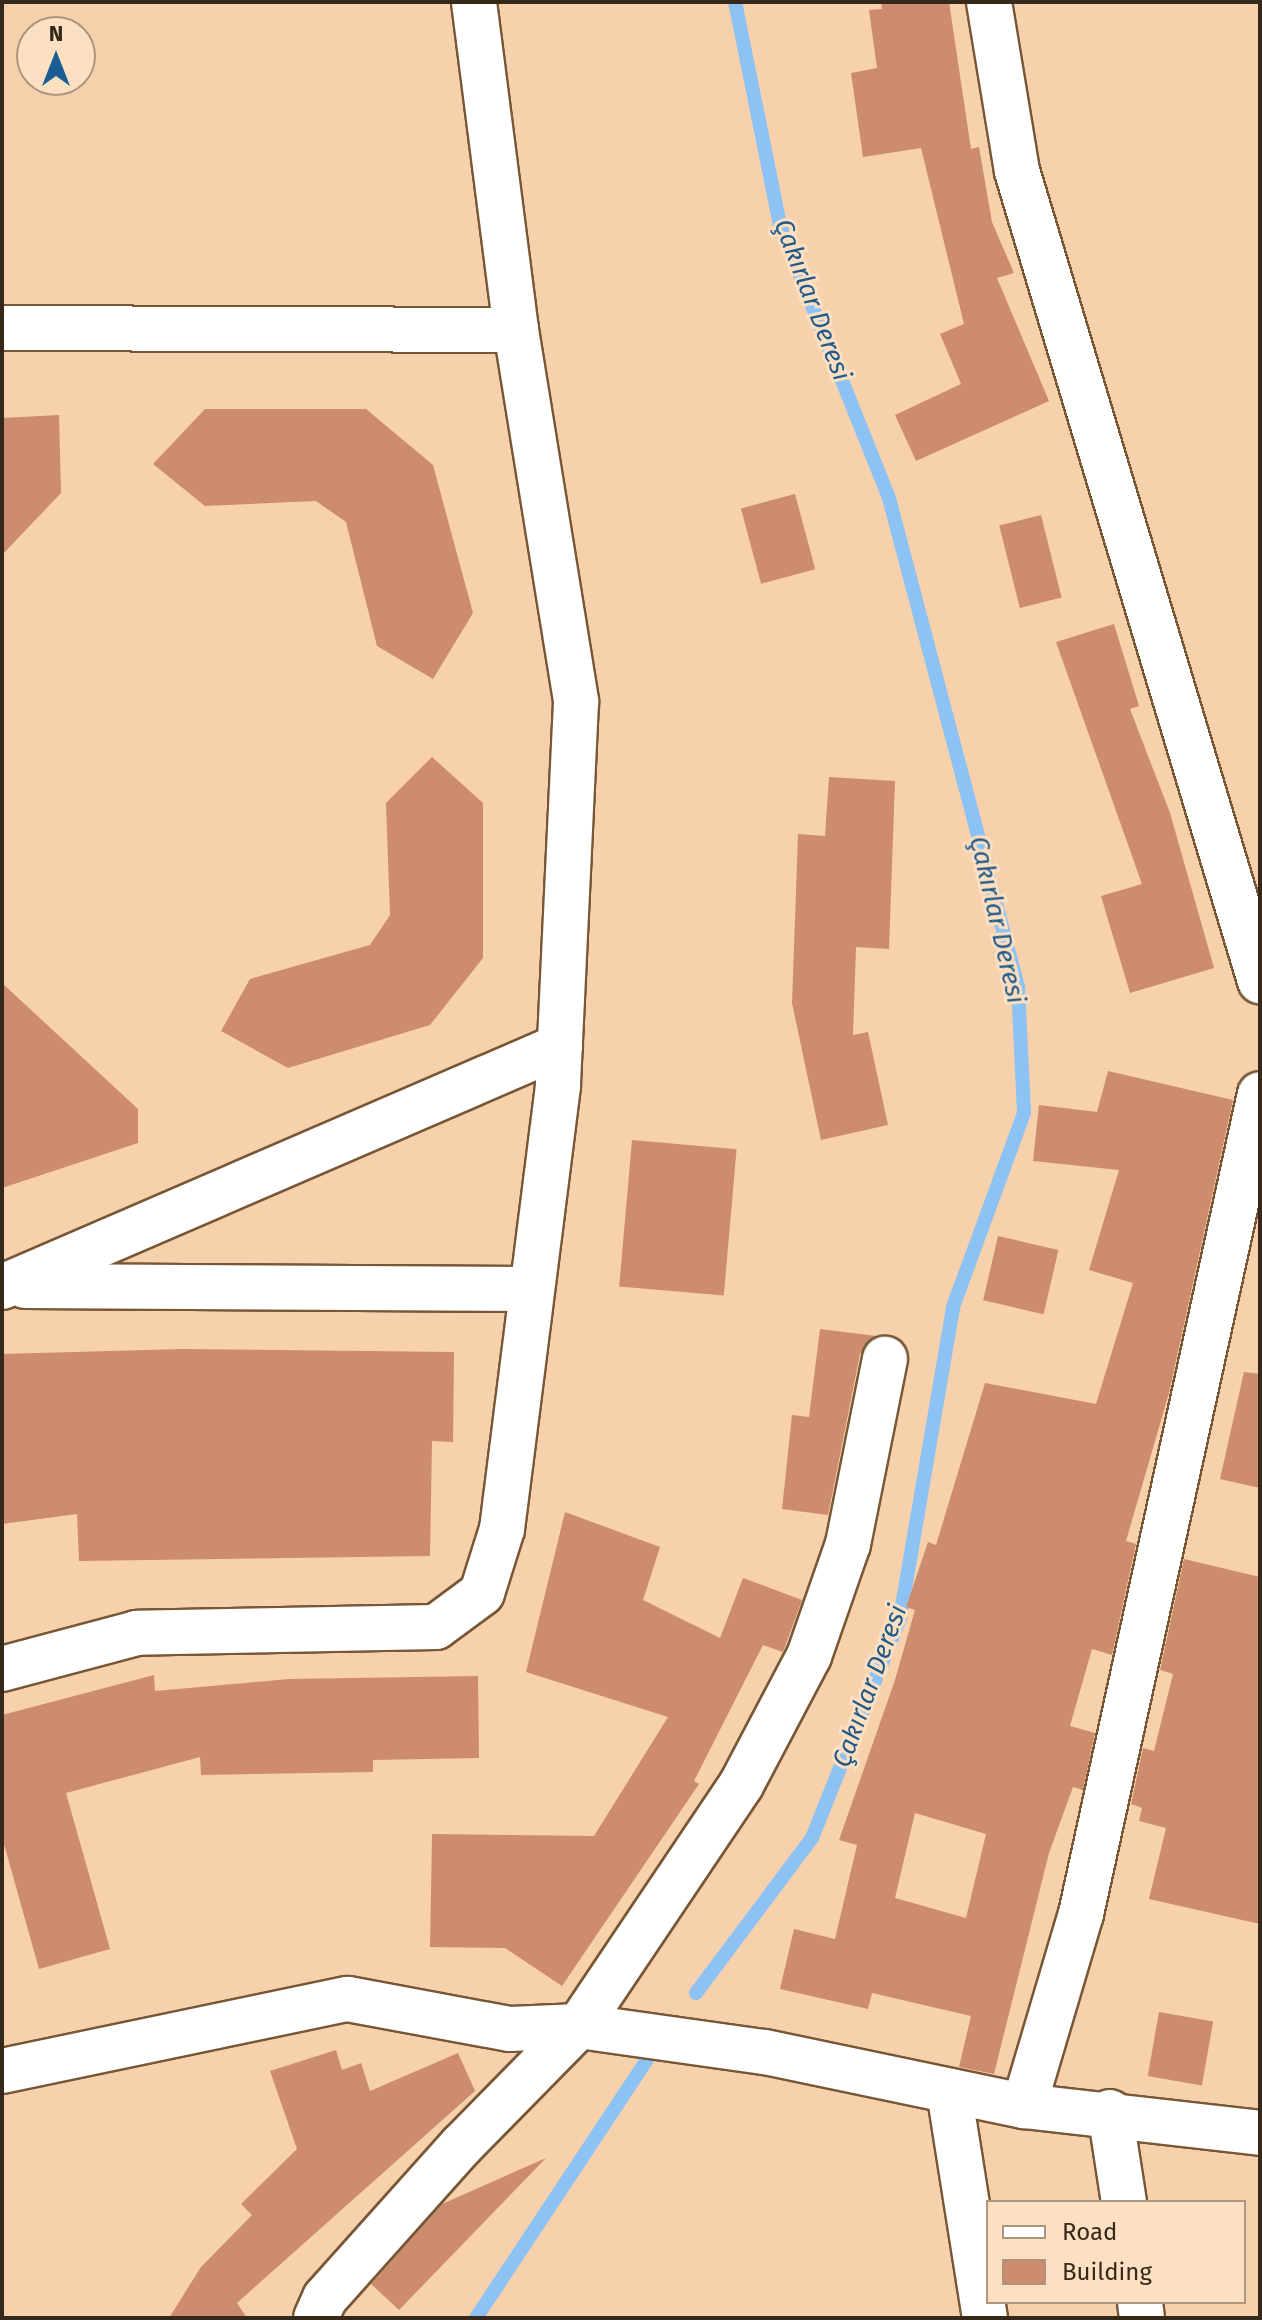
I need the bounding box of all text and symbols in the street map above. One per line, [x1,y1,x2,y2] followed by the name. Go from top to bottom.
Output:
[16,16,96,96] north arrow
[49,20,63,47] text: N
[767,215,857,385] water label: Çakırlar Deresi
[963,833,1031,1007] water label: Çakırlar Deresi
[826,1600,914,1772] water label: Çakırlar Deresi
[986,2200,1246,2304] legend
[1062,2218,1117,2246] text: Road
[1062,2258,1152,2286] text: Building

